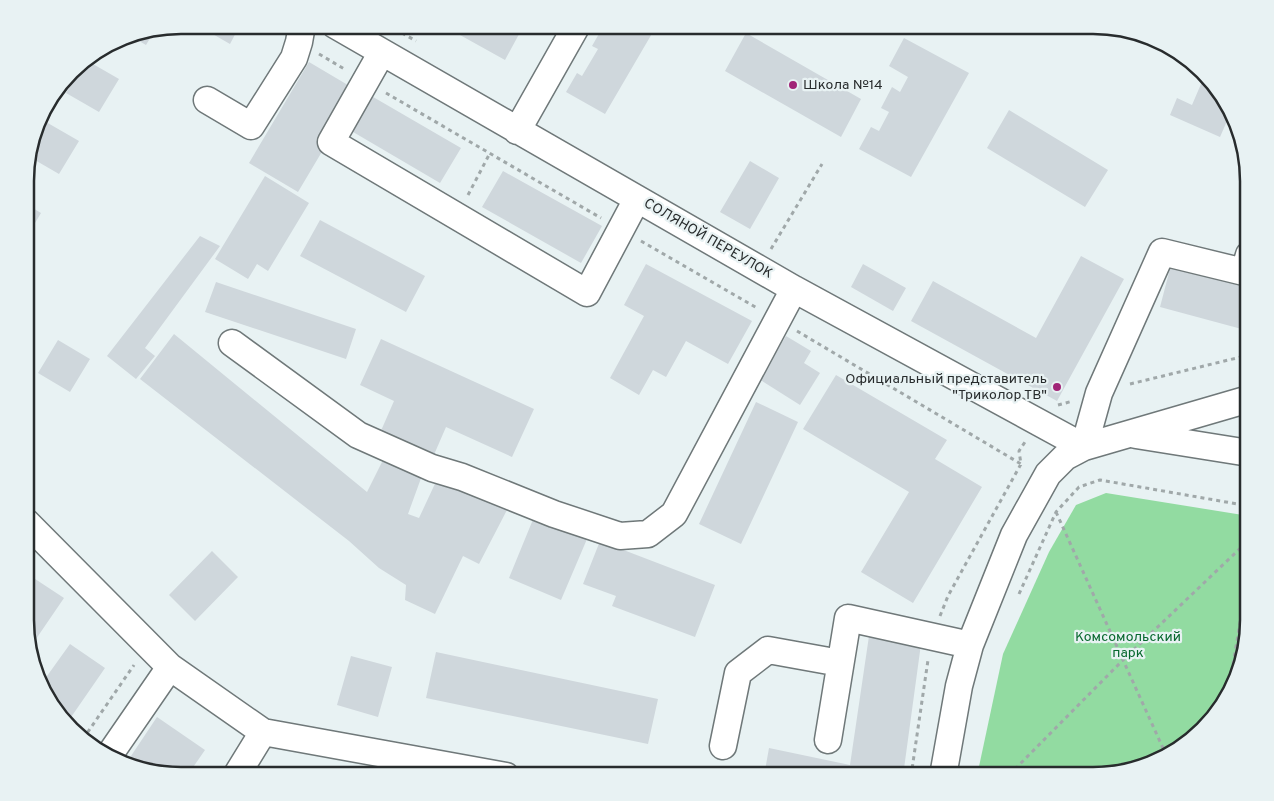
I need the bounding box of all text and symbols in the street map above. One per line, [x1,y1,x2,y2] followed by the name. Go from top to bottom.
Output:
[803,77,883,94] place label: Школа №14
[787,79,799,91] marker: Школа №14
[641,194,776,283] street label: СОЛЯНОЙ ПЕРЕУЛОК
[845,371,1047,404] place label: Официальный представитель "Триколор ТВ"
[1051,381,1063,393] marker: Официальный представитель "Триколор ТВ"
[1075,629,1181,662] park label: Комсомольский парк

